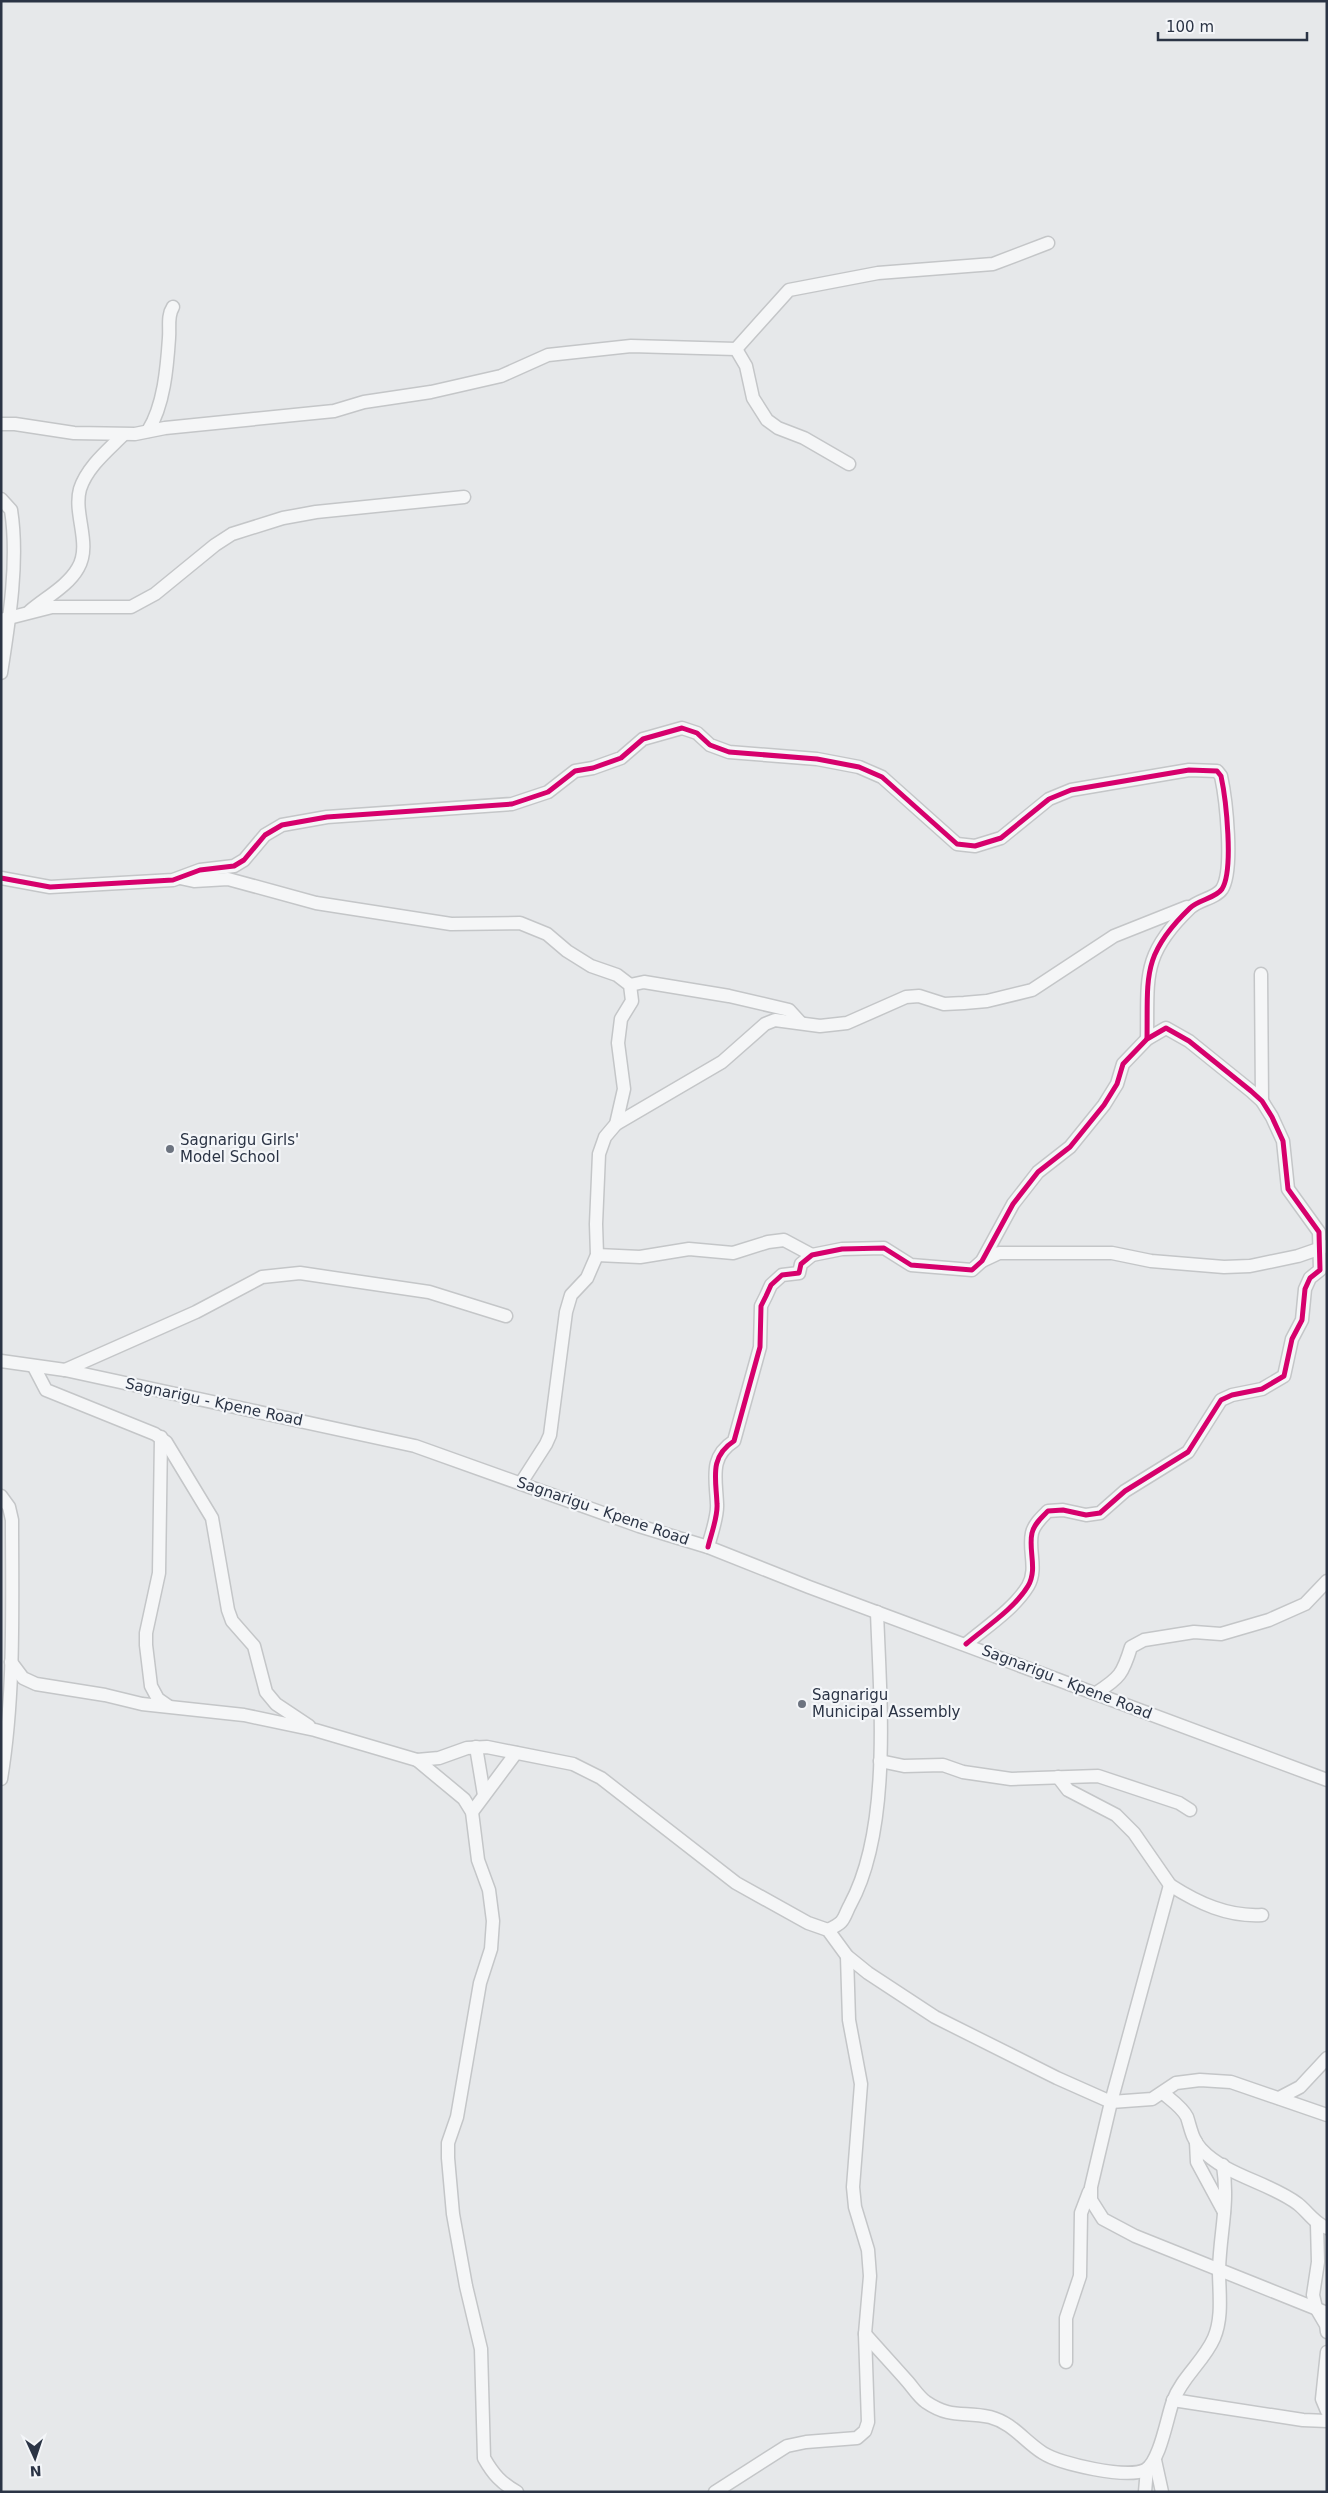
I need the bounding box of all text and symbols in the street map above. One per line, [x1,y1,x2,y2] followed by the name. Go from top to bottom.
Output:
[1158,10,1307,42] scale bar
[1166,18,1214,36] text: 100 m
[180,1131,299,1166] place label: Sagnarigu Girls' Model School
[164,1143,176,1155] marker: Sagnarigu Girls' Model School
[124,1374,304,1430] street label: Sagnarigu - Kpene Road
[515,1473,691,1549] street label: Sagnarigu - Kpene Road
[979,1641,1155,1723] street label: Sagnarigu - Kpene Road
[812,1686,961,1721] place label: Sagnarigu Municipal Assembly
[796,1698,808,1710] marker: Sagnarigu Municipal Assembly
[10,2433,60,2483] north arrow
[29,2463,42,2479] text: N

